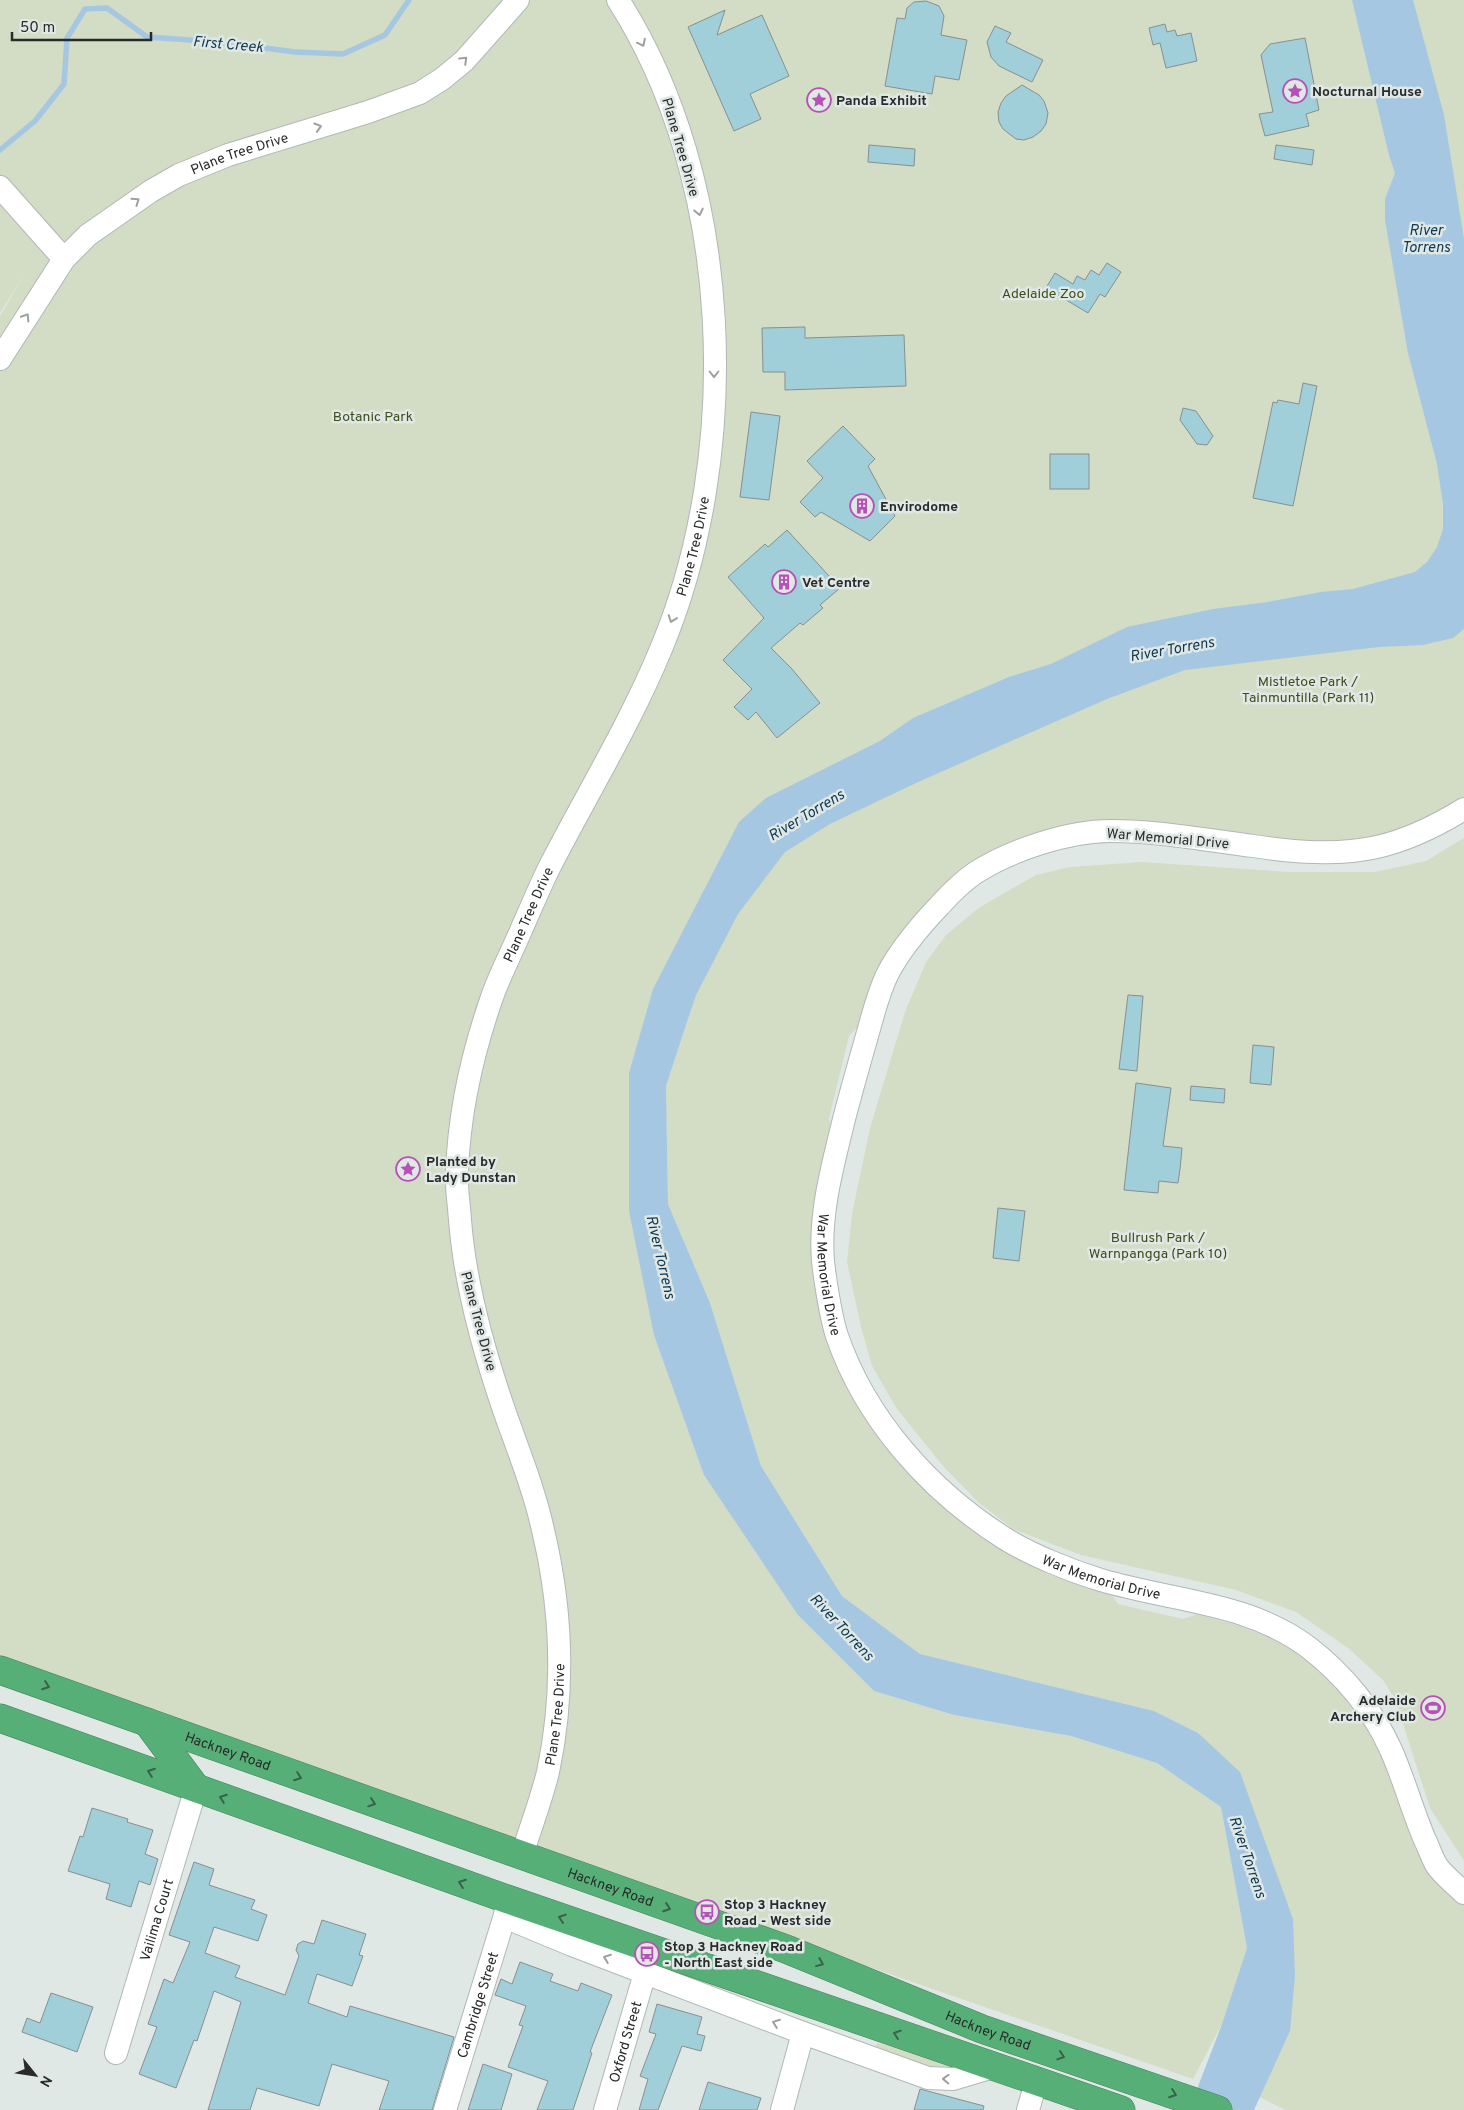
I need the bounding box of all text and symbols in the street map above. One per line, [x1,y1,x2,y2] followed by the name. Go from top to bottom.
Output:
[12,10,151,42] scale bar
[20,19,55,38] text: 50 m
[192,33,264,58] water label: First Creek
[635,38,646,47] one-way arrow
[458,57,467,66] one-way arrow
[1282,78,1308,104] place icon: Nocturnal House
[1312,84,1422,101] place label: Nocturnal House
[806,87,832,113] place icon: Panda Exhibit
[836,93,927,110] place label: Panda Exhibit
[657,96,702,199] street label: Plane Tree Drive
[314,123,322,133] one-way arrow
[188,130,291,179] street label: Plane Tree Drive
[130,198,140,207] one-way arrow
[693,208,704,217] one-way arrow
[1402,222,1451,258] water label: River Torrens
[1002,286,1085,303] park label: Adelaide Zoo
[19,314,29,323] one-way arrow
[709,370,719,378] one-way arrow
[333,409,413,426] park label: Botanic Park
[849,493,875,519] building icon: Envirodome
[674,495,714,599] street label: Plane Tree Drive
[880,499,958,516] place label: Envirodome
[771,569,797,595] building icon: Vet Centre
[802,575,870,592] place label: Vet Centre
[668,614,678,623] one-way arrow
[1128,634,1216,667] water label: River Torrens
[1242,674,1374,707] park label: Mistletoe Park / Tainmuntilla (Park 11)
[765,786,849,846] water label: River Torrens
[1106,826,1230,853] street label: War Memorial Drive
[501,865,558,965] street label: Plane Tree Drive
[426,1154,516,1187] place label: Planted by Lady Dunstan
[395,1156,421,1182] place icon: Planted by Lady Dunstan
[812,1213,843,1338] street label: War Memorial Drive
[641,1214,678,1301] water label: River Torrens
[1089,1230,1227,1263] park label: Bullrush Park / Warnpangga (Park 10)
[456,1270,499,1373] street label: Plane Tree Drive
[1039,1552,1162,1604] street label: War Memorial Drive
[805,1590,877,1666] water label: River Torrens
[543,1664,569,1767] street label: Plane Tree Drive
[41,1680,50,1690] one-way arrow
[1330,1693,1416,1726] place label: Adelaide Archery Club
[1420,1695,1446,1721] sports icon: Adelaide Archery Club
[182,1729,273,1775] street label: Hackney Road
[147,1768,155,1778] one-way arrow
[293,1771,302,1781] one-way arrow
[220,1794,228,1804] one-way arrow
[367,1797,376,1807] one-way arrow
[1224,1814,1270,1901] water label: River Torrens
[565,1865,655,1911] street label: Hackney Road
[137,1877,178,1963] street label: Vailima Court
[458,1879,466,1889] one-way arrow
[724,1897,832,1930] place label: Stop 3 Hackney Road - West side
[694,1899,720,1925] bus stop icon: Stop 3 Hackney Road - West side
[663,1902,671,1912] one-way arrow
[558,1914,566,1924] one-way arrow
[664,1939,803,1972] place label: Stop 3 Hackney Road - North East side
[634,1941,660,1967] bus stop icon: Stop 3 Hackney Road - North East side
[454,1950,503,2061] street label: Cambridge Street
[604,1954,612,1964] one-way arrow
[815,1956,824,1967] one-way arrow
[606,2000,646,2085] street label: Oxford Street
[942,2008,1033,2055] street label: Hackney Road
[772,2018,780,2028] one-way arrow
[893,2030,902,2040] one-way arrow
[10,2050,60,2100] north arrow
[1056,2051,1065,2061] one-way arrow
[35,2072,55,2089] text: N
[942,2073,950,2084] one-way arrow
[1169,2088,1177,2098] one-way arrow

